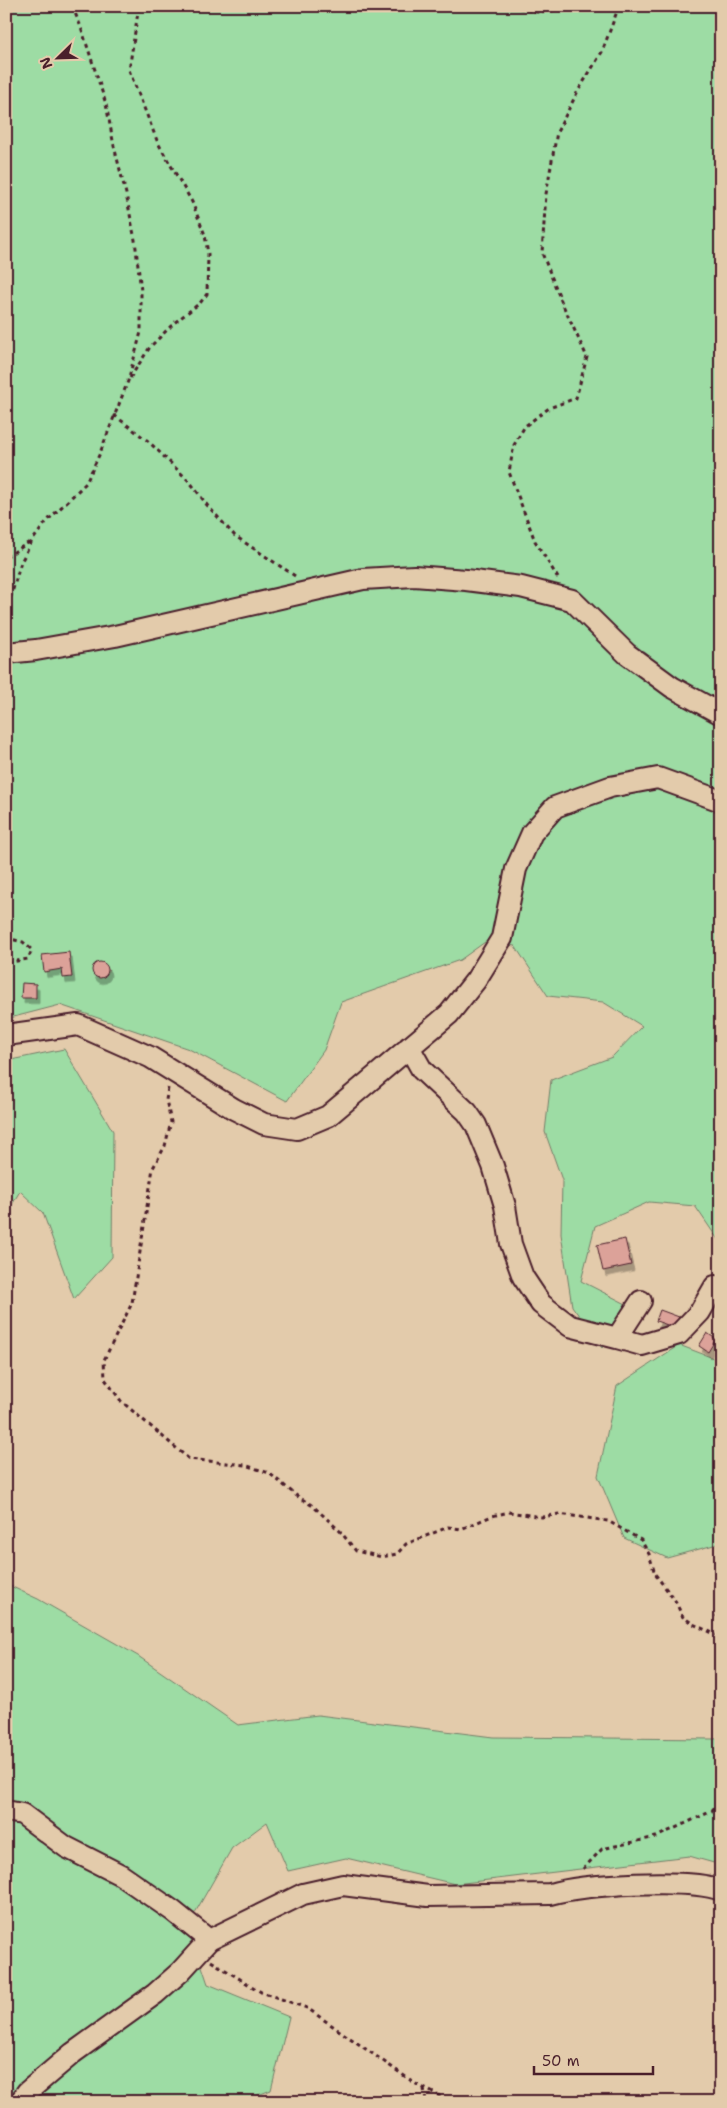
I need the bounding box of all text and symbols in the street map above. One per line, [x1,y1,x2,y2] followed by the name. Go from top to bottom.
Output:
[32,32,82,82] north arrow
[36,54,56,72] text: N
[534,2043,653,2075] scale bar
[542,2051,580,2071] text: 50 m

